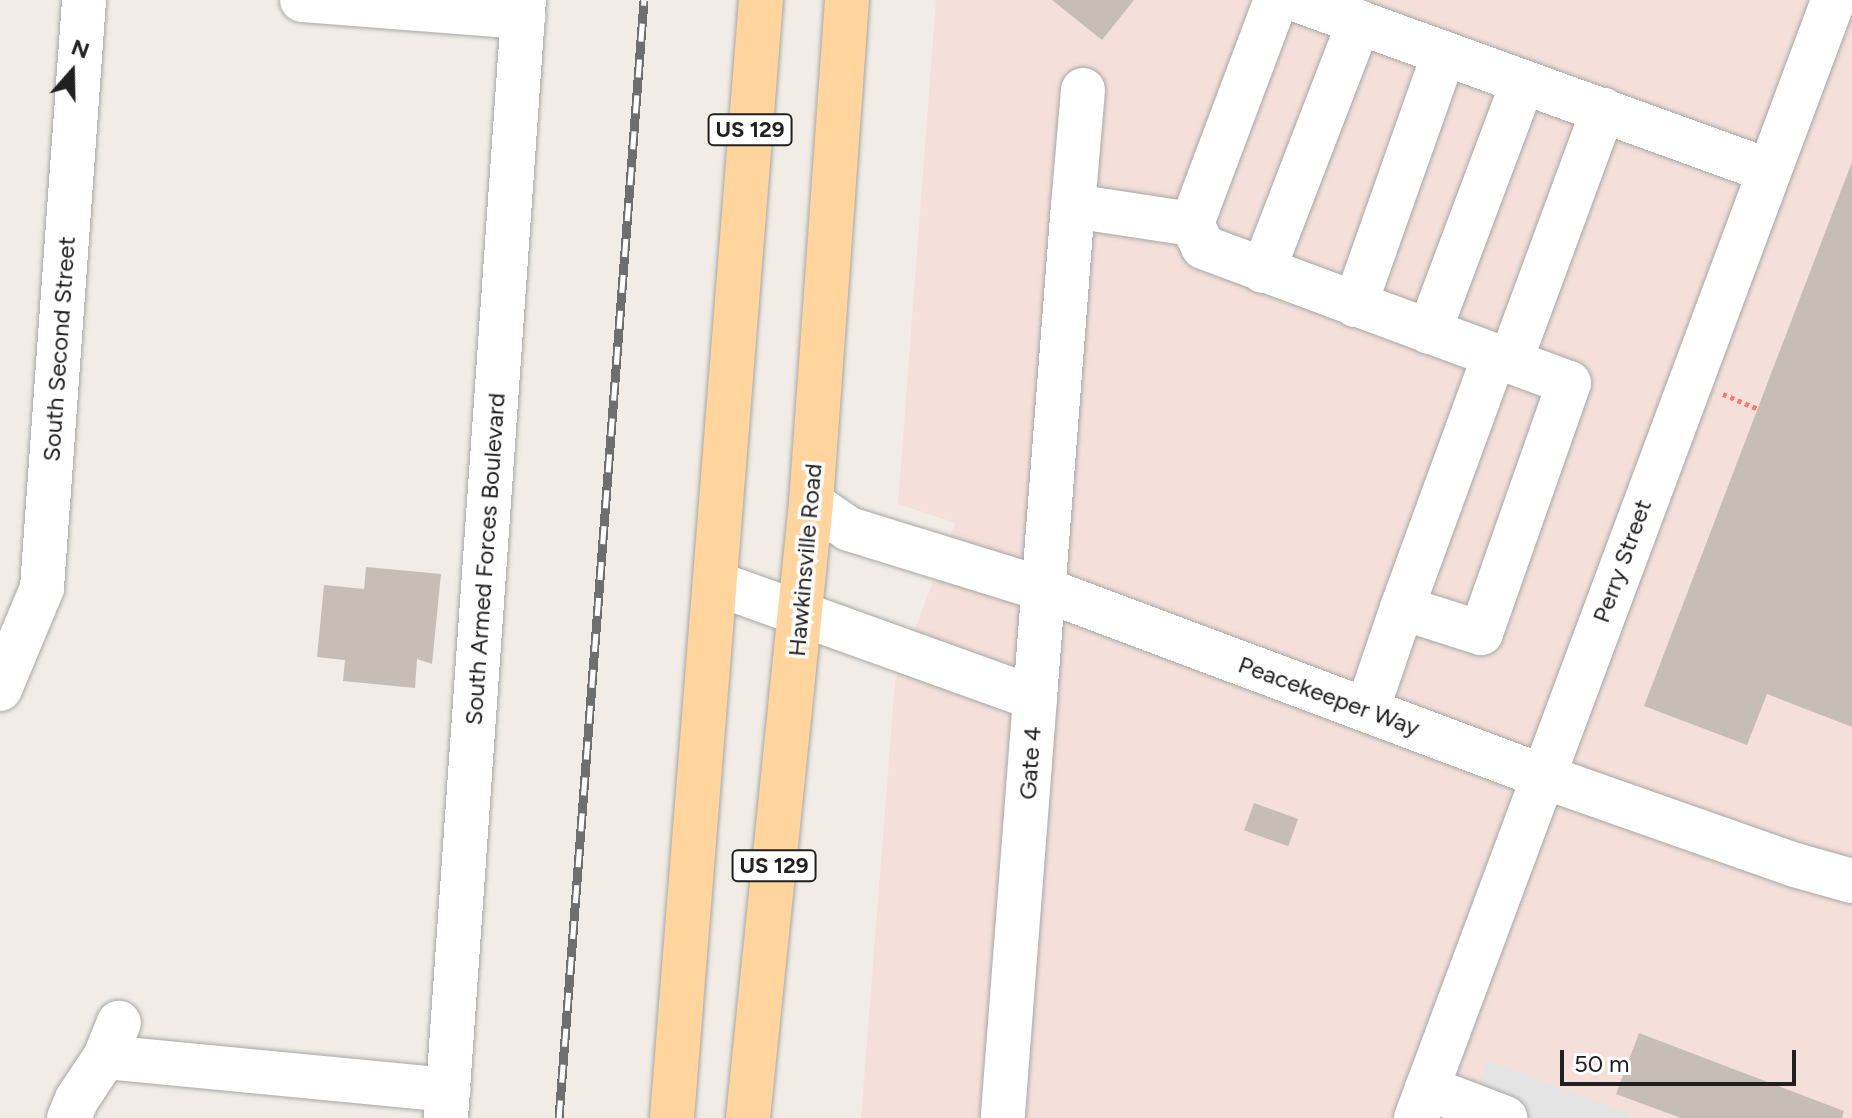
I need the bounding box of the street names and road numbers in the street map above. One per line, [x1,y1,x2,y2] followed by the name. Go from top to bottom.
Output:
[706,112,794,148] road number: US 129
[37,235,81,463] street label: South Second Street
[459,392,511,726] street label: South Armed Forces Boulevard
[782,462,828,658] street label: Hawkinsville Road
[1586,496,1658,626] street label: Perry Street
[1234,650,1424,742] street label: Peacekeeper Way
[1013,725,1047,801] street label: Gate 4
[730,848,818,884] road number: US 129

